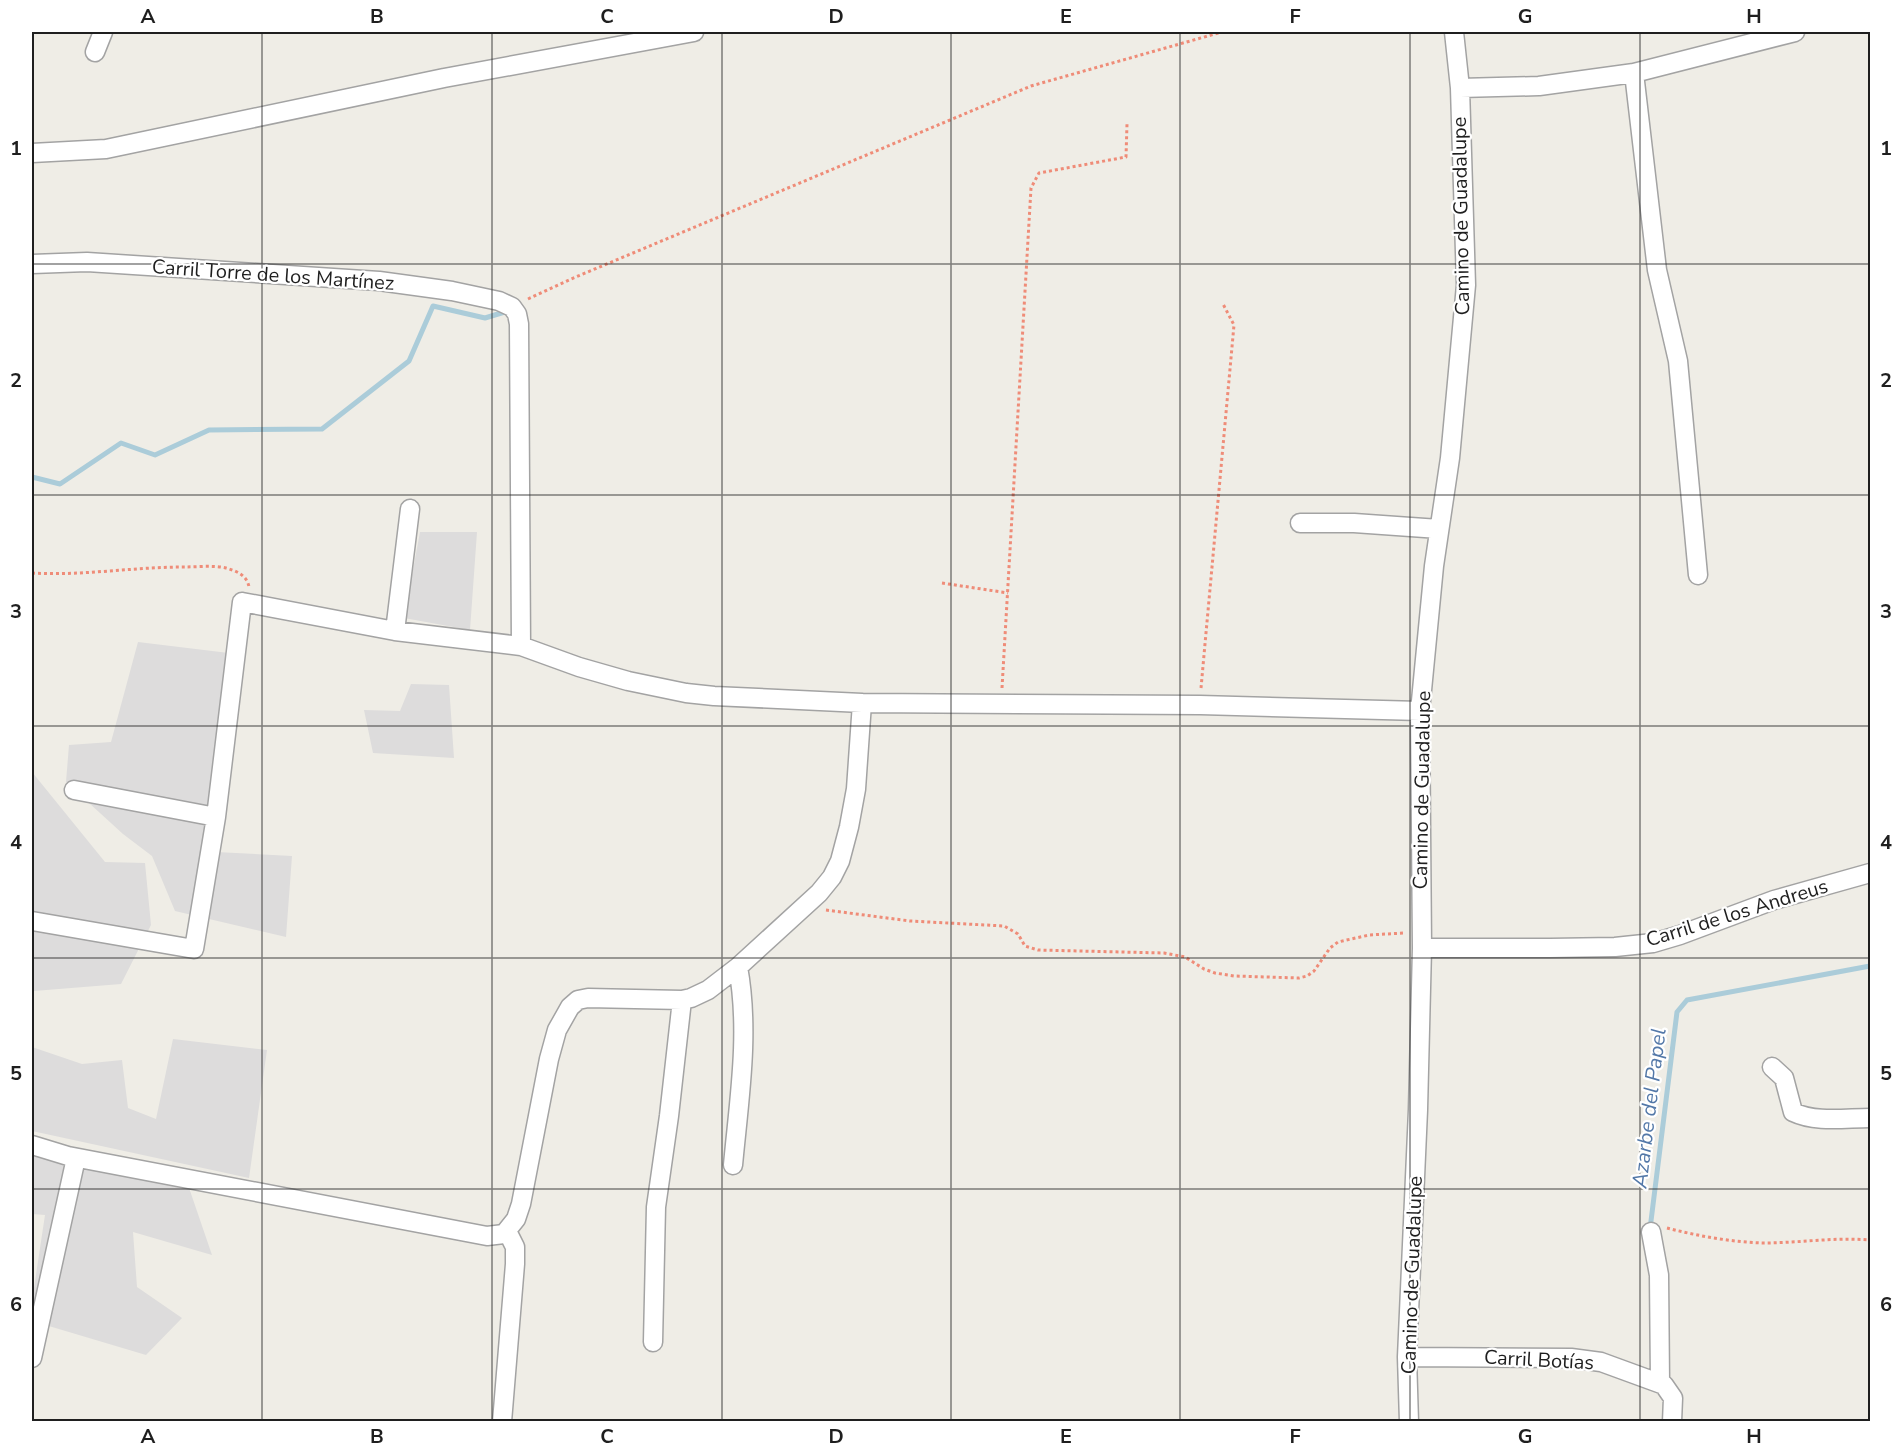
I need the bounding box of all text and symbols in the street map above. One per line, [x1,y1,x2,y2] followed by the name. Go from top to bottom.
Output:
[141,3,156,30] text: A
[370,3,384,30] text: B
[600,3,614,30] text: C
[828,3,844,30] text: D
[1060,3,1072,30] text: E
[1289,3,1301,30] text: F
[1518,3,1532,30] text: G
[1746,3,1762,30] text: H
[1446,116,1476,316] street label: Camino de Guadalupe
[10,135,22,162] text: 1
[1880,135,1892,162] text: 1
[151,253,395,297] street label: Carril Torre de los Martínez
[10,367,22,394] text: 2
[1880,367,1892,394] text: 2
[10,598,22,625] text: 3
[1880,598,1892,625] text: 3
[1407,690,1437,890] street label: Camino de Guadalupe
[10,829,22,856] text: 4
[1880,829,1892,856] text: 4
[1643,872,1831,954] street label: Carril de los Andreus
[1625,1026,1673,1191] water label: Azarbe del Papel
[10,1060,22,1087] text: 5
[1880,1060,1892,1087] text: 5
[1395,1175,1429,1375] street label: Camino de Guadalupe
[10,1291,22,1318] text: 6
[1880,1291,1892,1318] text: 6
[1483,1344,1595,1376] street label: Carril Botías
[141,1423,156,1450] text: A
[370,1423,384,1450] text: B
[600,1423,614,1450] text: C
[828,1423,844,1450] text: D
[1060,1423,1072,1450] text: E
[1289,1423,1301,1450] text: F
[1518,1423,1532,1450] text: G
[1746,1423,1762,1450] text: H

